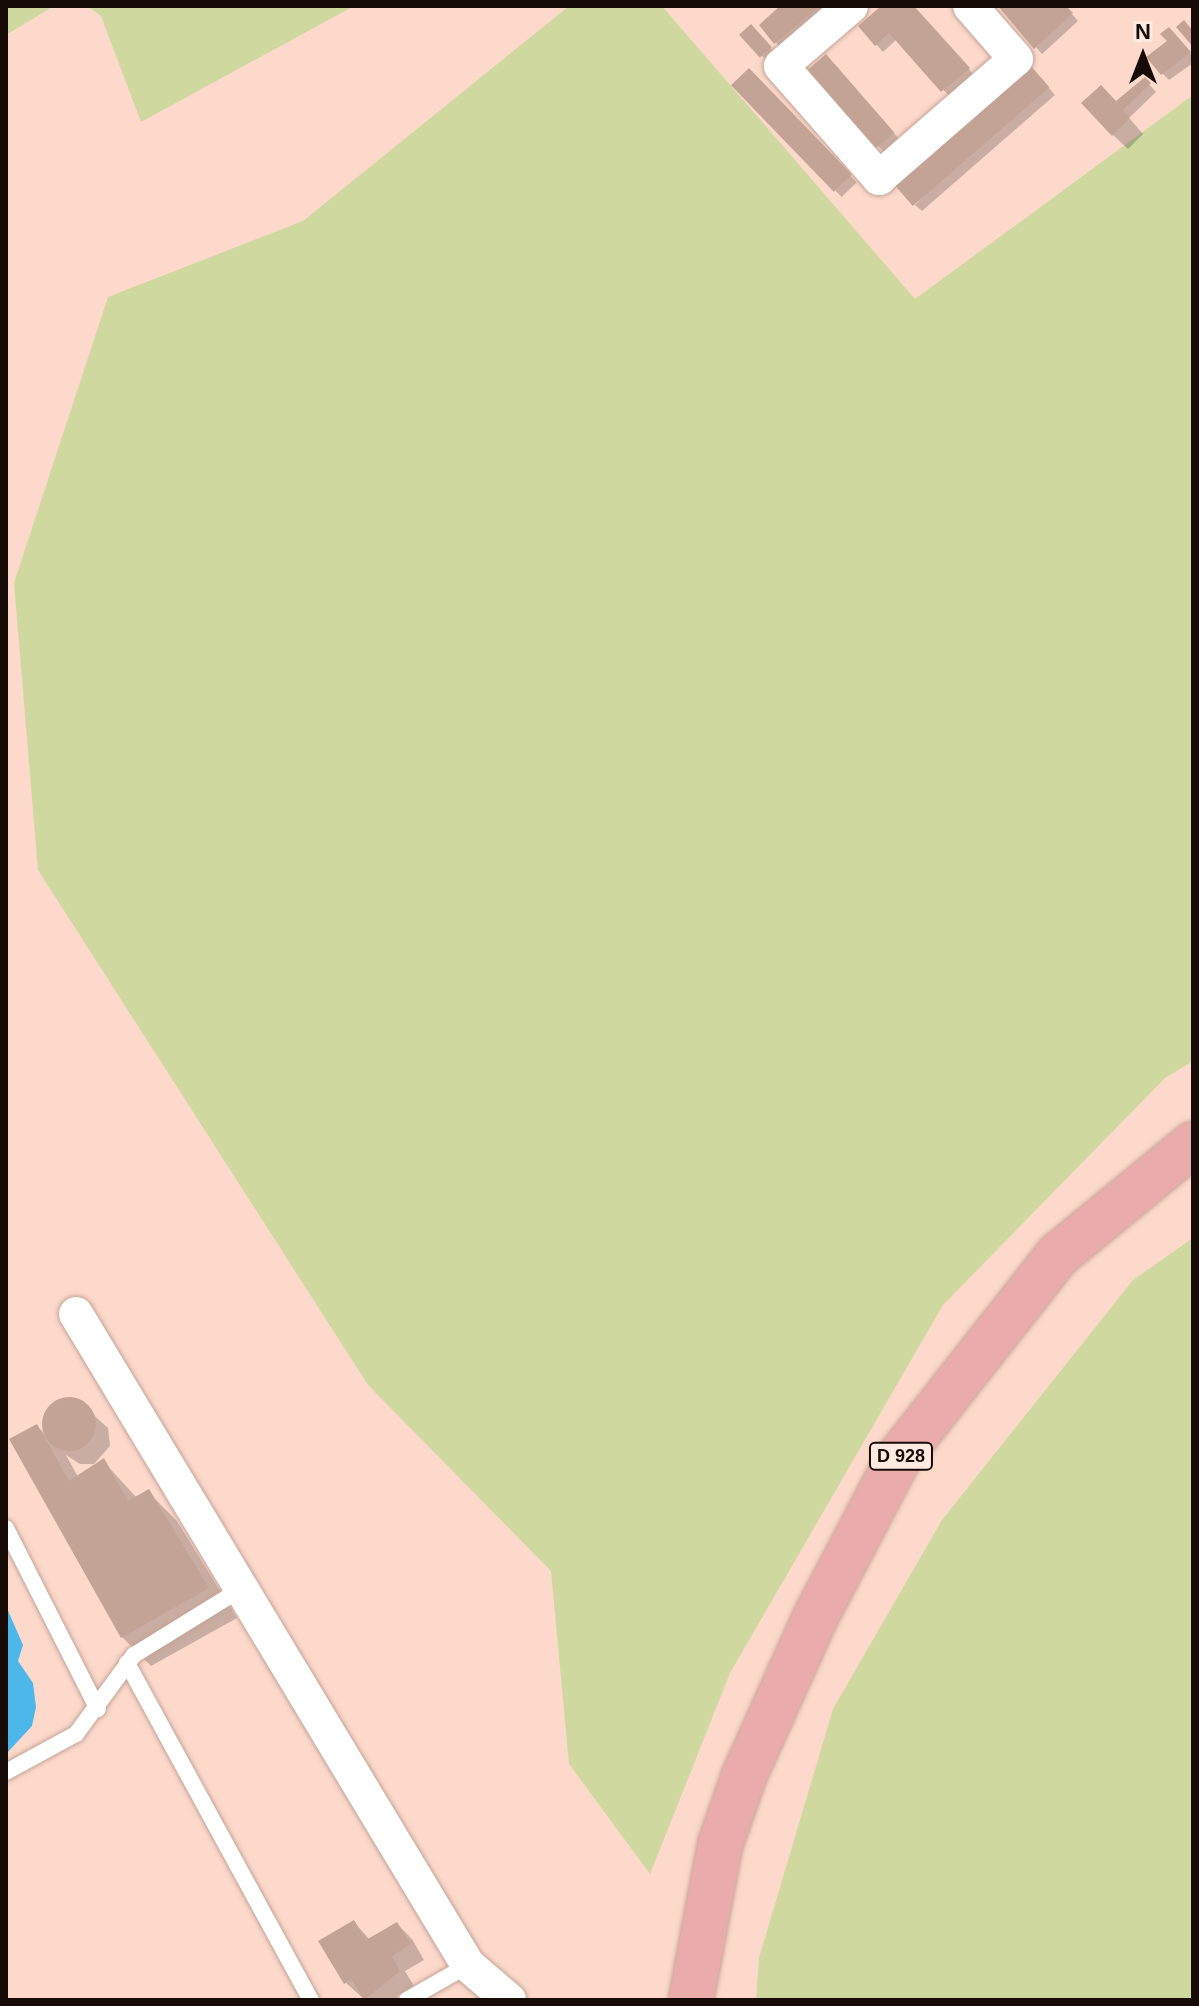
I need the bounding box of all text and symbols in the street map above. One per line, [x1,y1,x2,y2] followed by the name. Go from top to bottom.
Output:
[1103,16,1183,96] north arrow
[1135,19,1151,44] text: N
[867,1442,935,1470] road number: D 928

